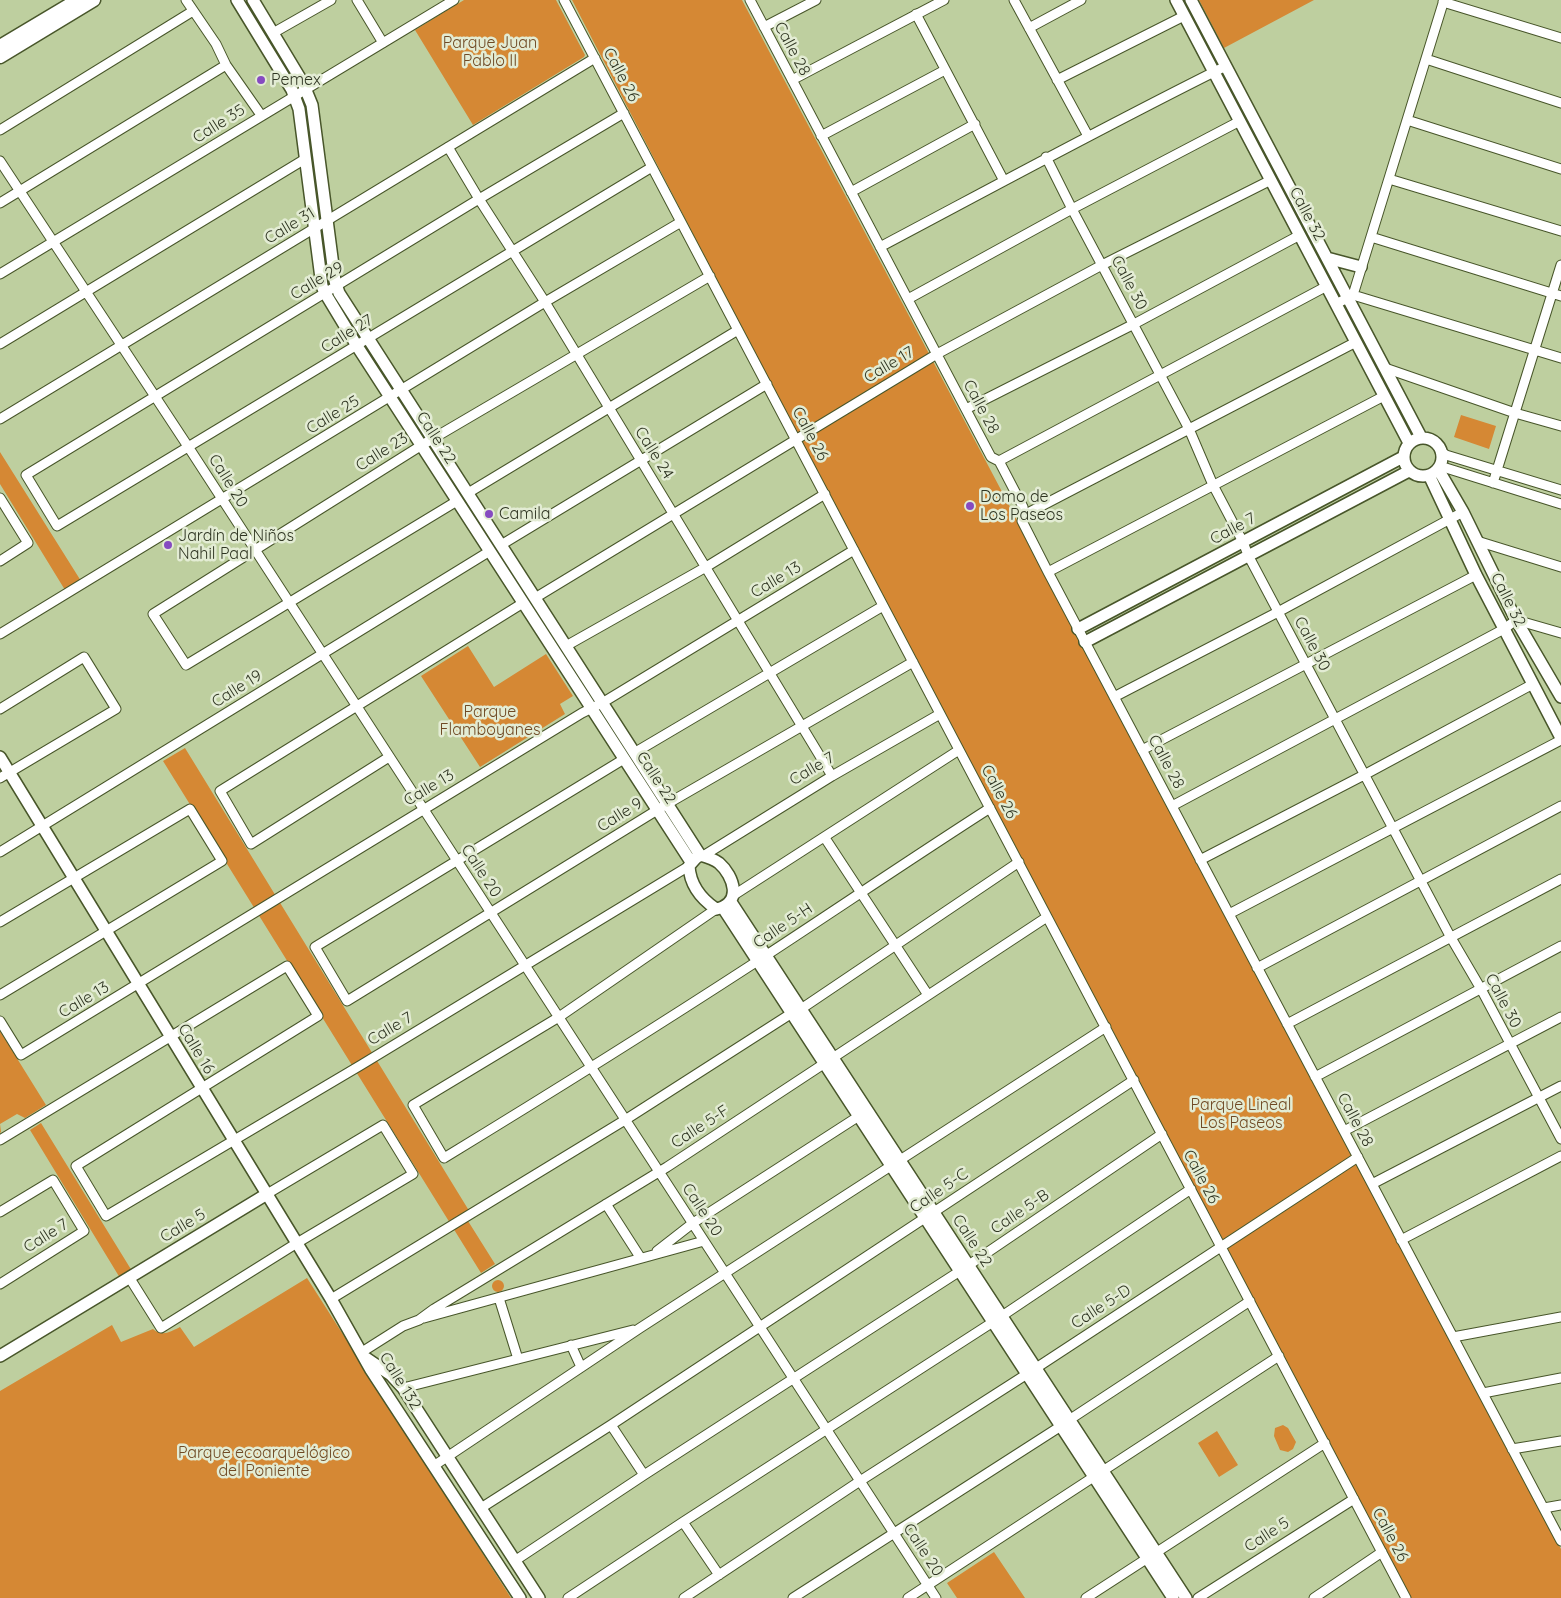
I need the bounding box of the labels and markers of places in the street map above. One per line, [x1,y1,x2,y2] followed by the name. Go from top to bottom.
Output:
[271,70,321,90] place label: Pemex
[255,74,267,86] marker: Pemex
[980,487,1063,525] place label: Domo de Los Paseos
[964,500,976,512] marker: Domo de Los Paseos
[499,504,551,524] place label: Camila
[483,508,495,520] marker: Camila
[178,526,294,564] place label: Jardín de Niños Nahil Paal
[162,539,174,551] marker: Jardín de Niños Nahil Paal

